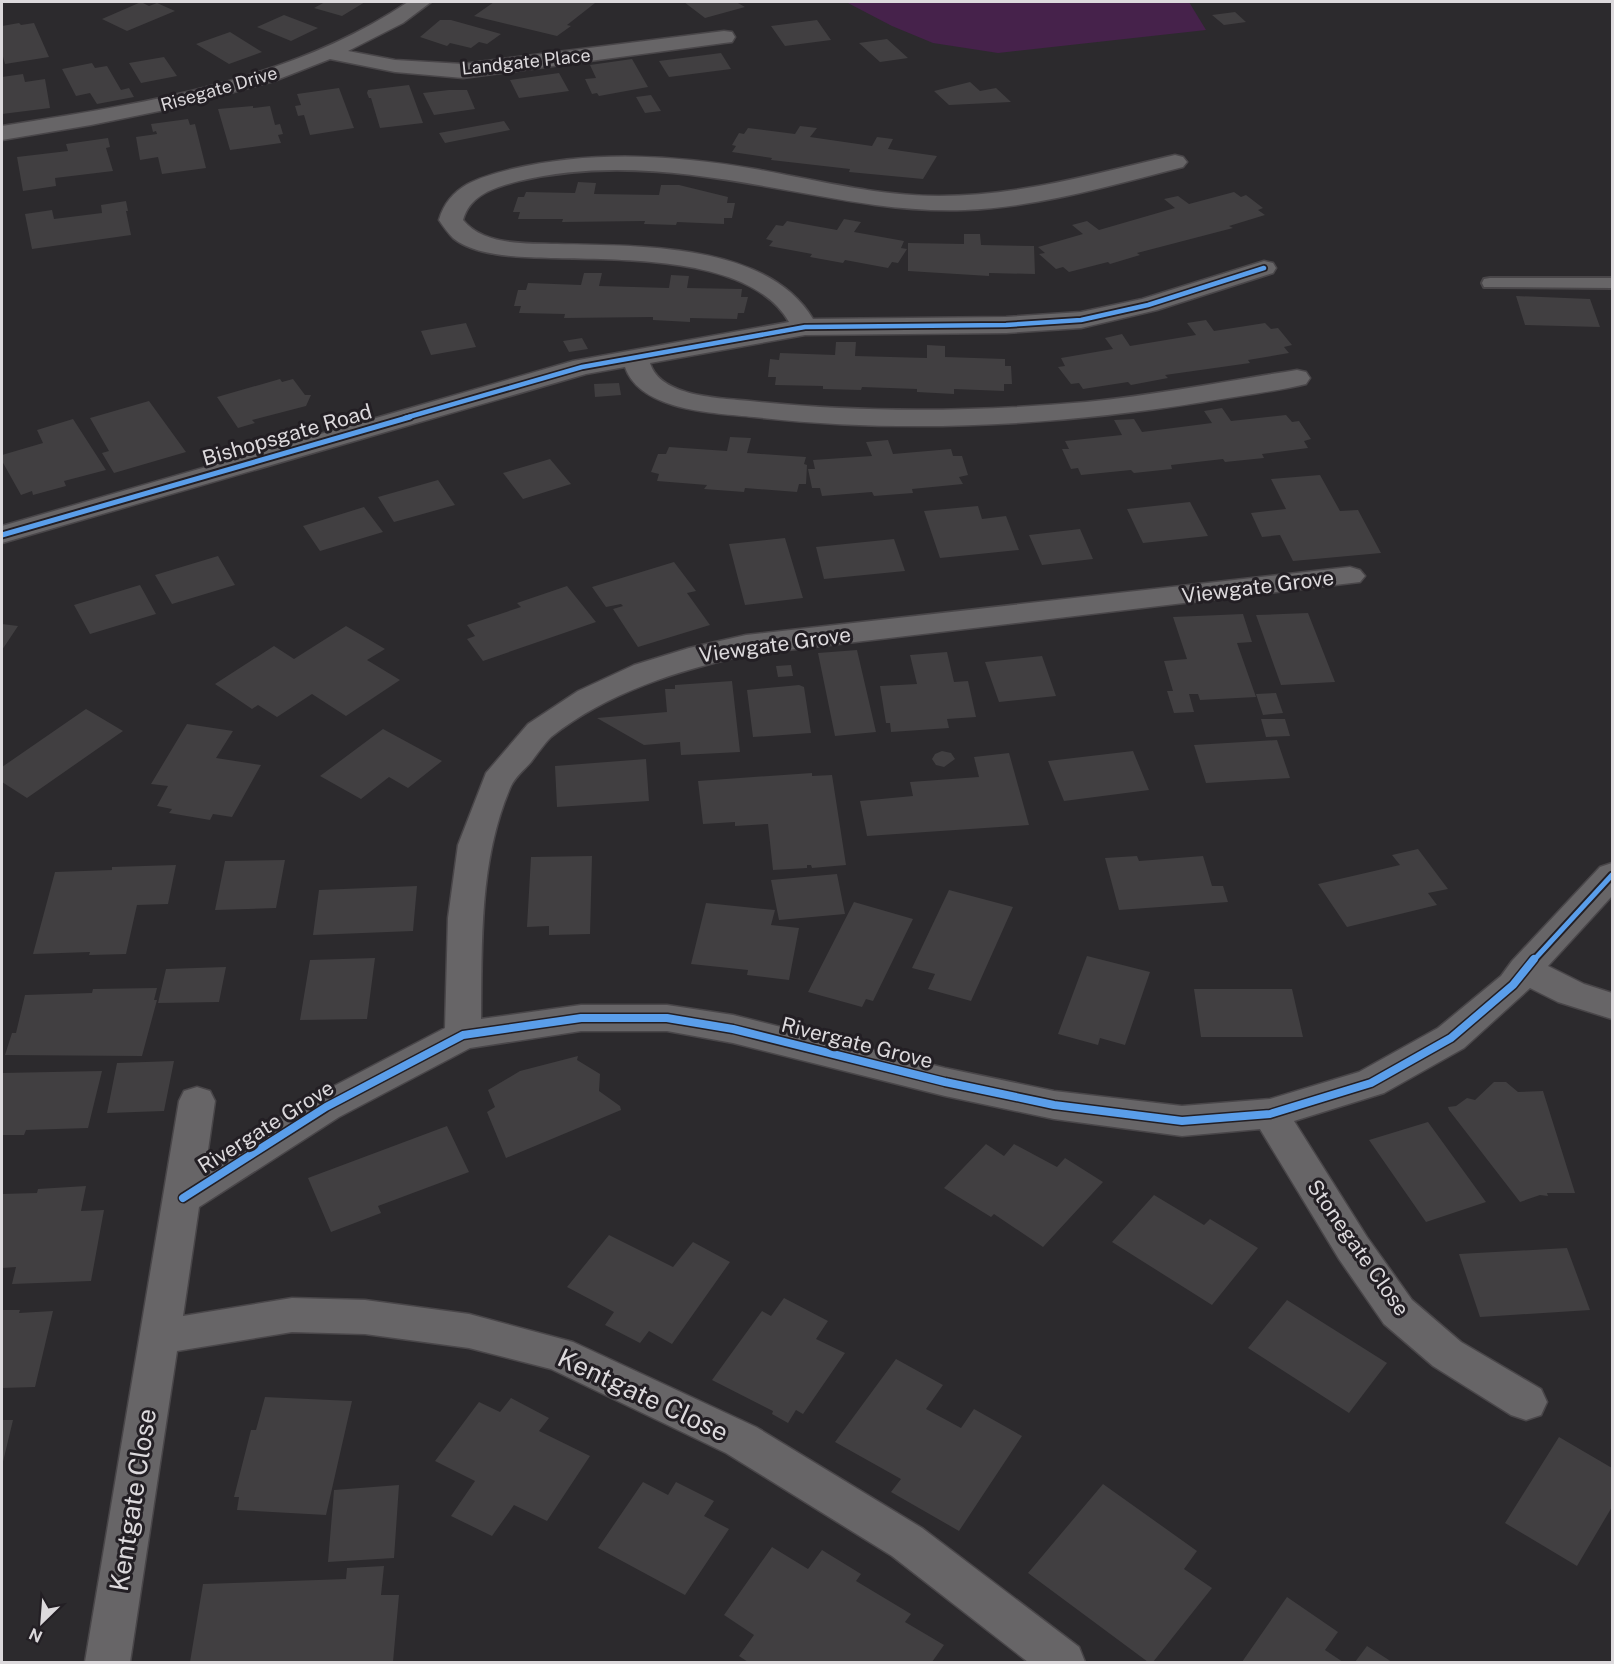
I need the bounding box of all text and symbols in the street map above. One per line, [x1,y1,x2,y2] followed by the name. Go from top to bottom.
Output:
[460,44,591,79] street label: Landgate Place
[158,62,280,115] street label: Risegate Drive
[199,398,375,471] street label: Bishopsgate Road
[1180,565,1335,608] street label: Viewgate Grove
[697,621,852,668] street label: Viewgate Grove
[779,1012,936,1073] street label: Rivergate Grove
[193,1075,338,1178] street label: Rivergate Grove
[1302,1175,1415,1321] street label: Stonegate Close
[553,1342,733,1448] street label: Kentgate Close
[103,1406,162,1593] street label: Kentgate Close
[12,1592,72,1652] north arrow
[26,1624,46,1646] text: N

